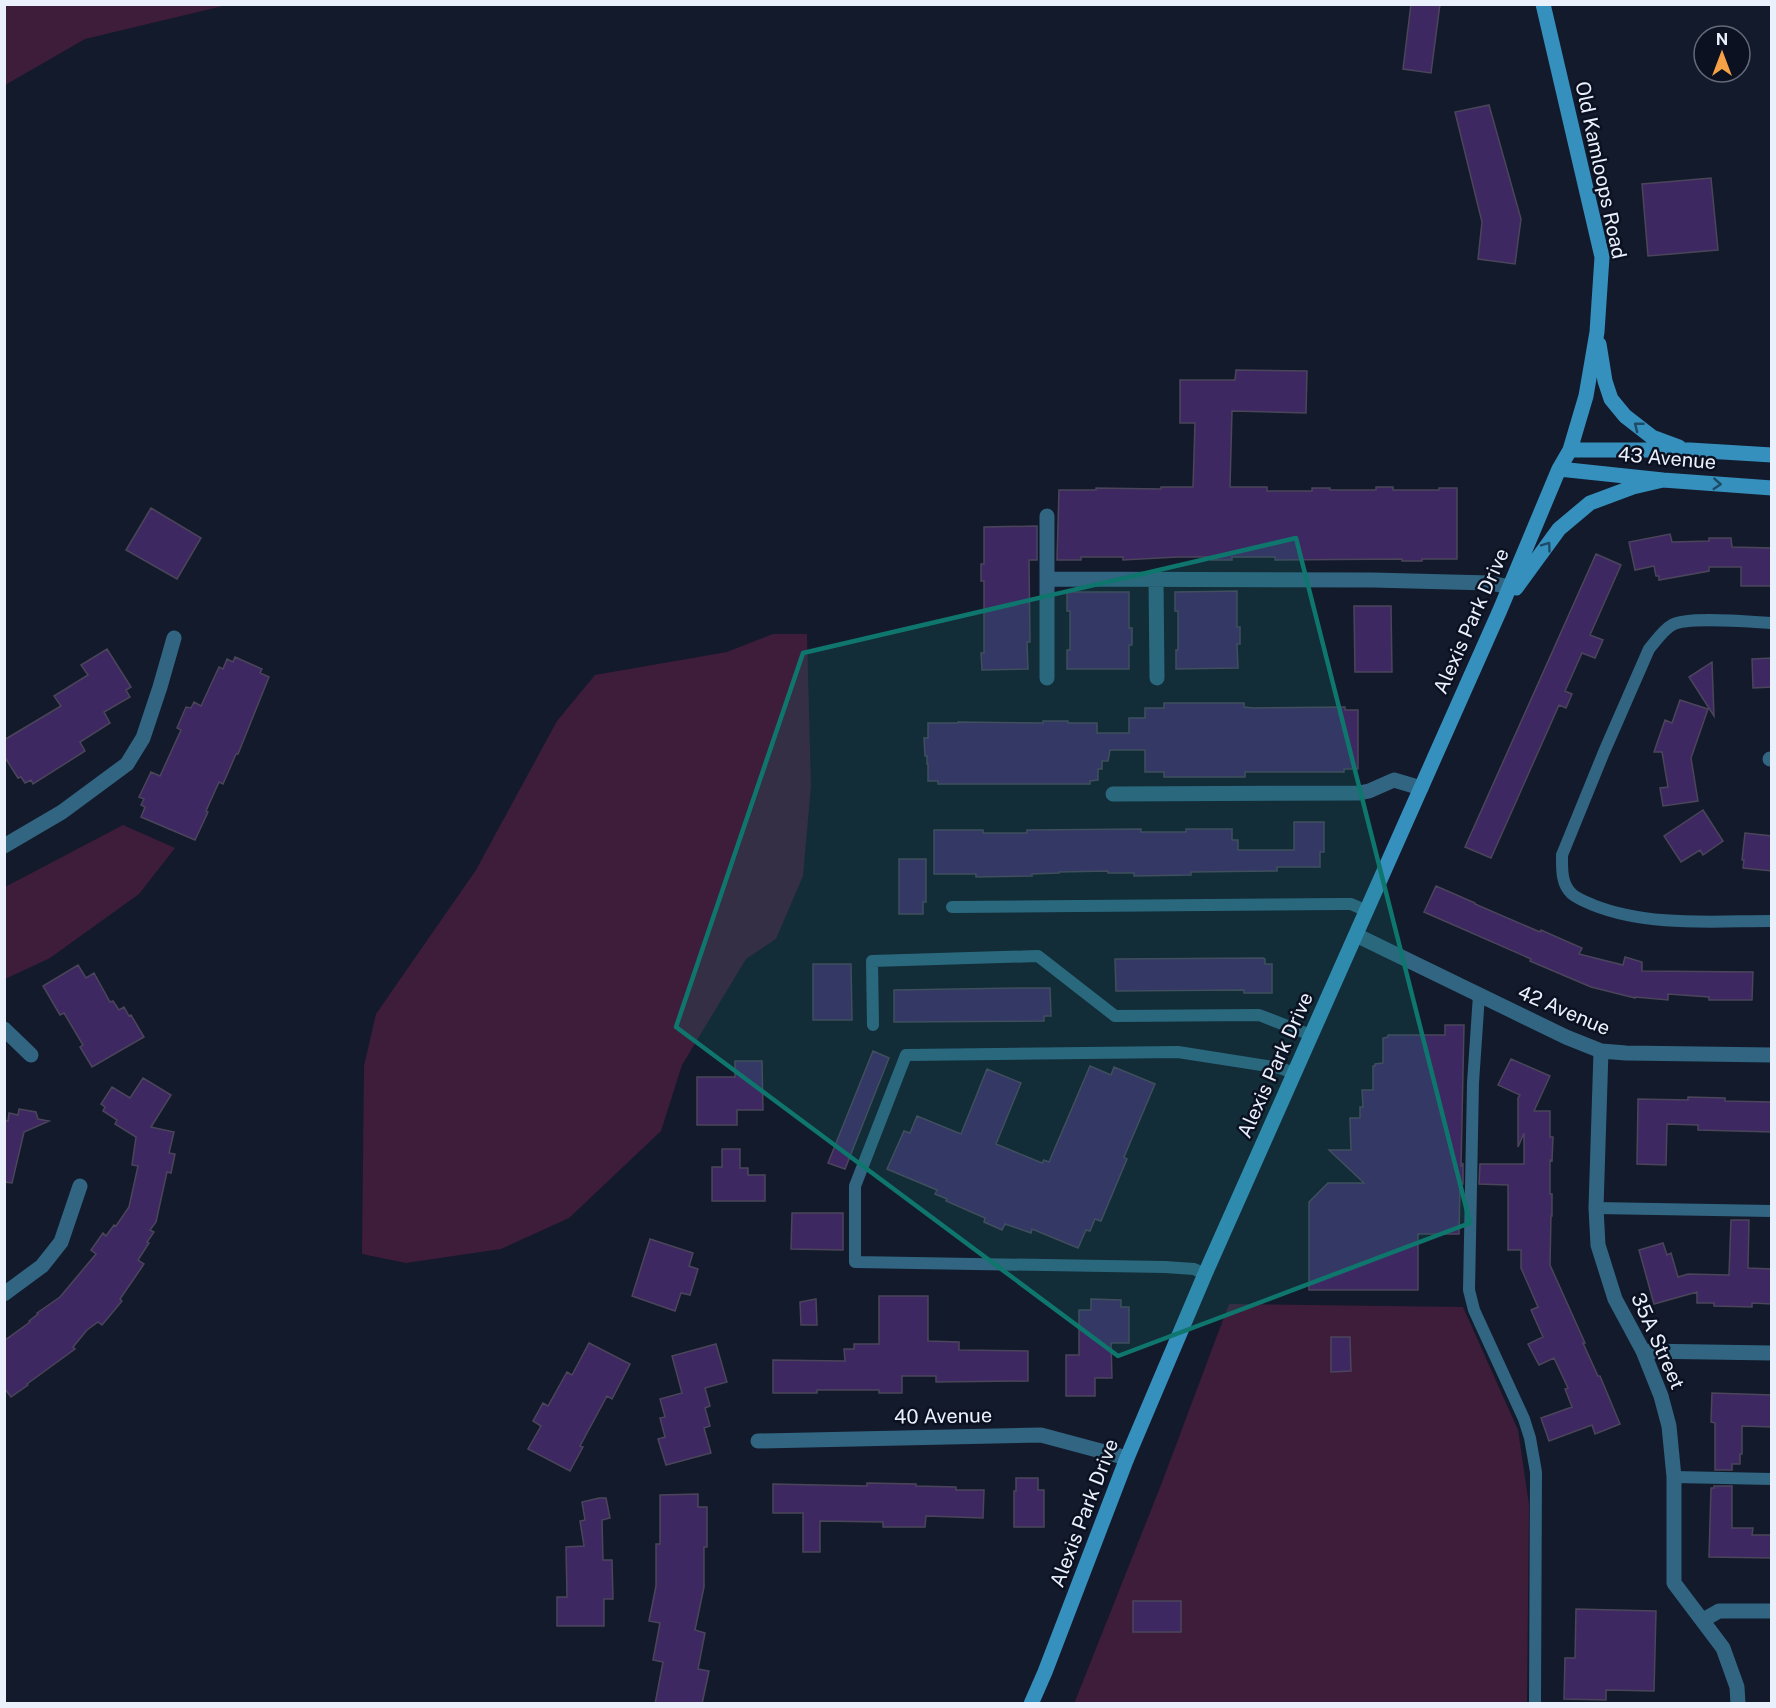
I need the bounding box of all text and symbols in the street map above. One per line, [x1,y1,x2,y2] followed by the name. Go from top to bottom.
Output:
[1692,24,1752,84] north arrow
[1716,30,1728,49] text: N
[1570,79,1632,261] street label: Old Kamloops Road
[1633,423,1644,434] one-way arrow
[1617,442,1717,474] street label: 43 Avenue
[1713,477,1722,490] one-way arrow
[1539,541,1550,552] one-way arrow
[1428,544,1514,698] street label: Alexis Park Drive
[1514,980,1614,1040] street label: 42 Avenue
[1232,988,1318,1142] street label: Alexis Park Drive
[1626,1289,1690,1393] street label: 35A Street
[894,1403,992,1429] street label: 40 Avenue
[1045,1435,1123,1591] street label: Alexis Park Drive

